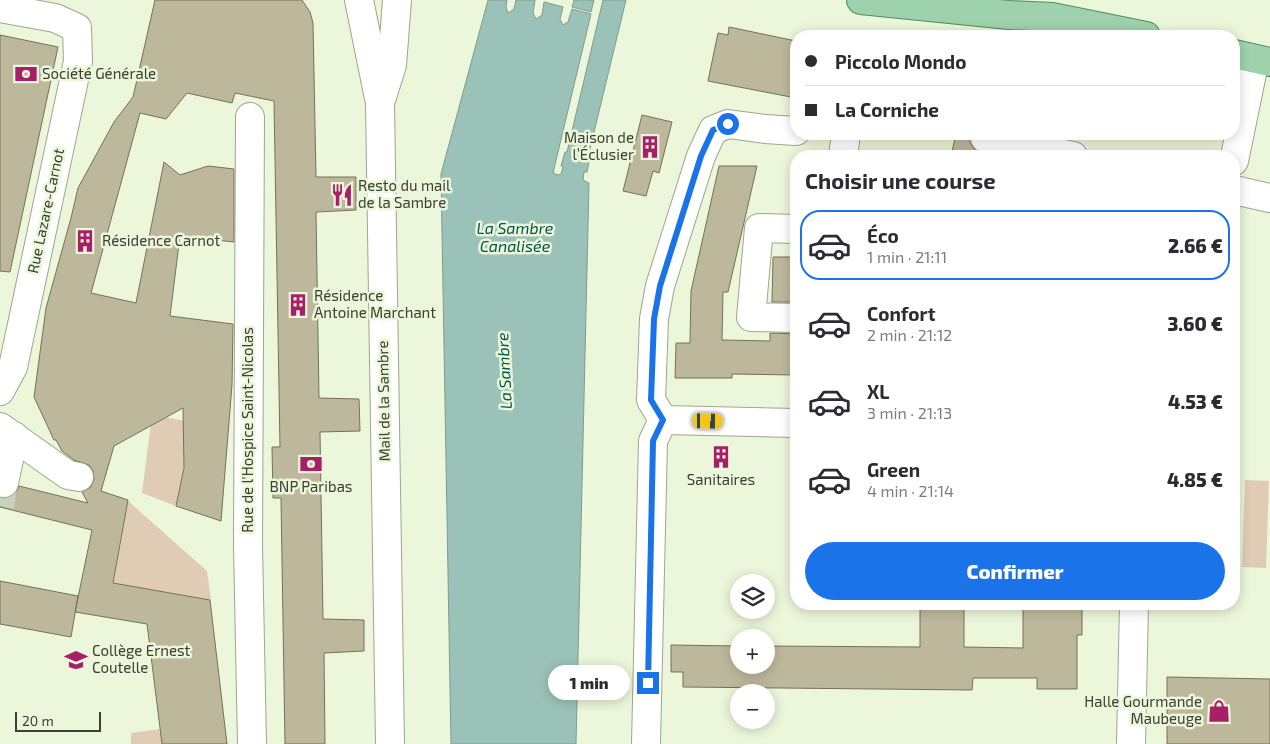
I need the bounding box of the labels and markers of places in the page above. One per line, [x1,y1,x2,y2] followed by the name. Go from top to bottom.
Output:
[13,61,39,87] bank icon: Société Générale
[42,64,156,82] place label: Société Générale
[564,128,634,163] place label: Maison de l’Éclusier
[637,134,663,160] building icon: Maison de l’Éclusier
[358,176,451,211] place label: Resto du mail de la Sambre
[329,182,355,208] restaurant icon: Resto du mail de la Sambre
[72,228,98,254] building icon: Résidence Carnot
[102,231,221,249] place label: Résidence Carnot
[314,286,436,321] place label: Résidence Antoine Marchant
[285,292,311,318] building icon: Résidence Antoine Marchant
[708,444,734,470] building icon: Sanitaires
[298,451,324,477] bank icon: BNP Paribas
[687,470,755,488] place label: Sanitaires
[270,477,352,495] place label: BNP Paribas
[92,641,191,676] place label: Collège Ernest Coutelle
[63,647,89,673] school or university icon: Collège Ernest Coutelle
[1084,692,1202,727] place label: Halle Gourmande Maubeuge
[1206,698,1232,724] shop icon: Halle Gourmande Maubeuge

